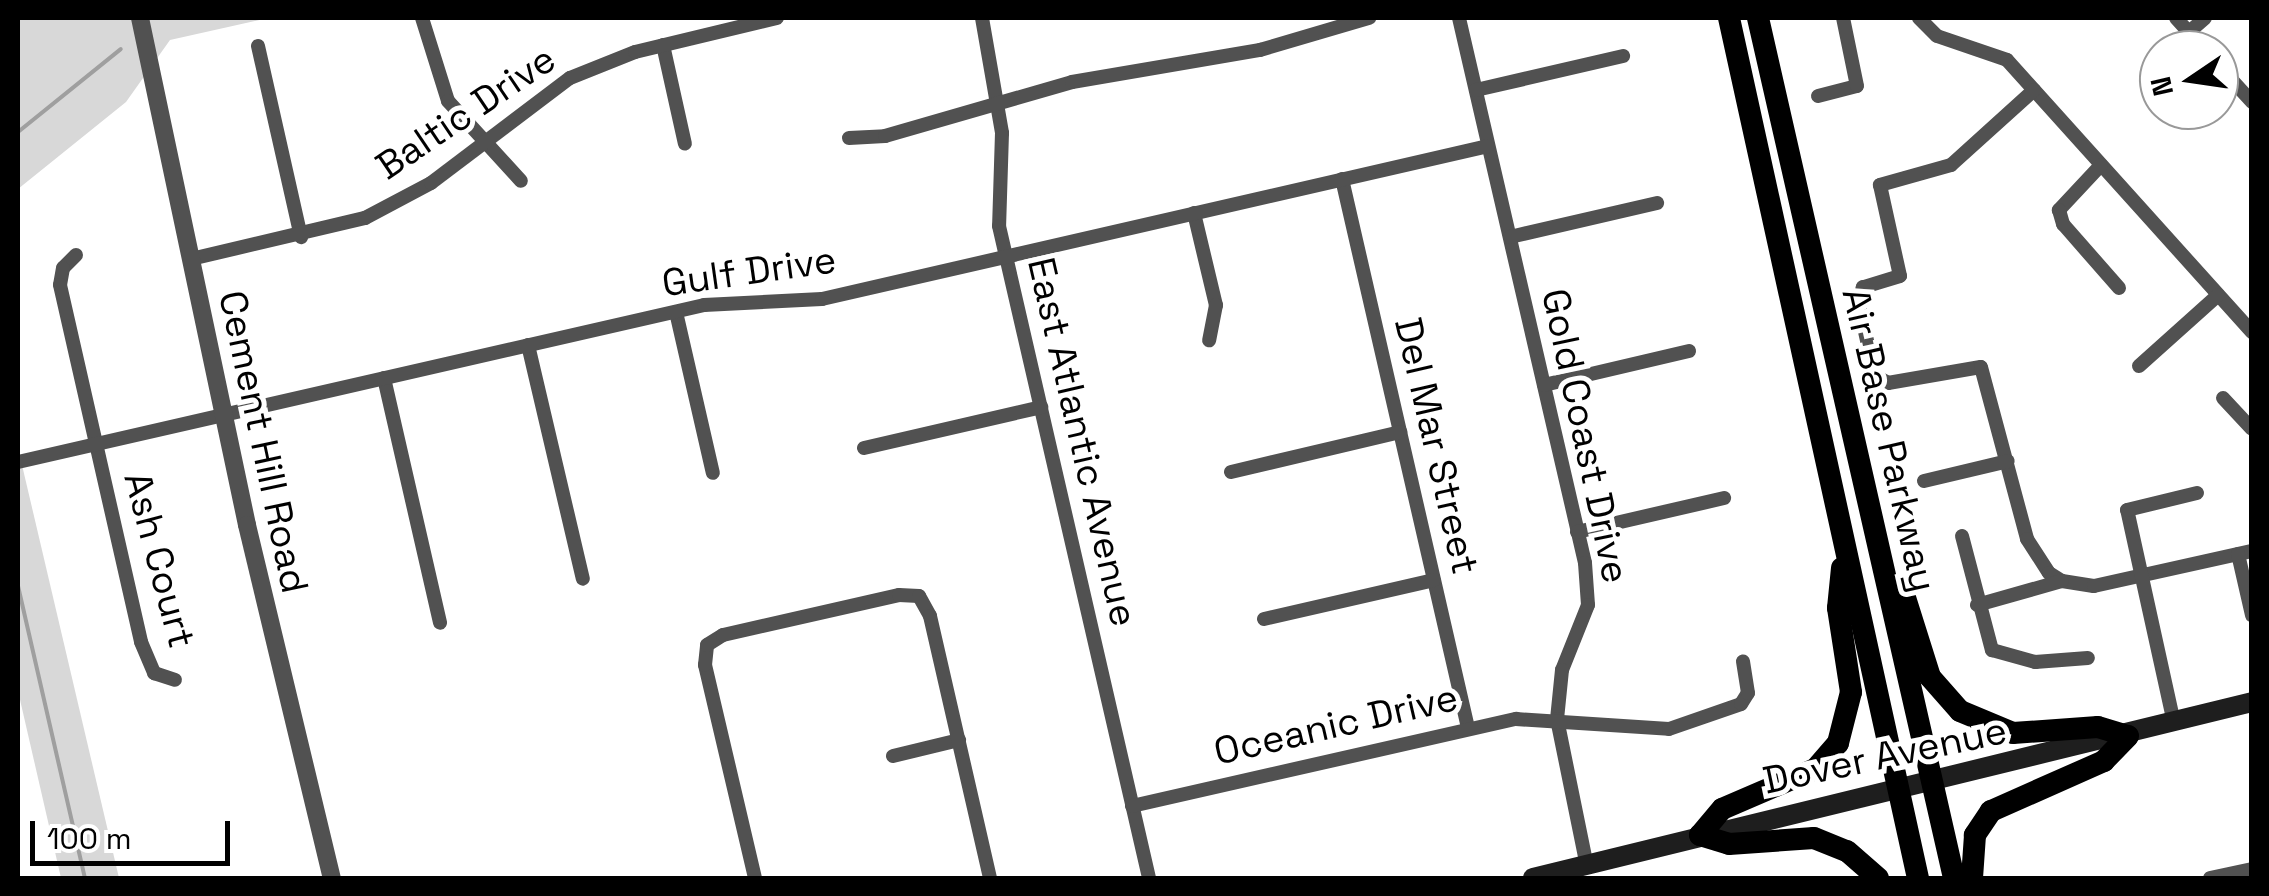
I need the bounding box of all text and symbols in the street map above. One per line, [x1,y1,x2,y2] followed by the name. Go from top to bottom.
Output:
[2139,30,2239,130] north arrow
[368,36,564,190] street label: Baltic Drive
[2142,73,2181,99] text: N
[659,237,839,307] street label: Gulf Drive
[1017,253,1147,631] street label: East Atlantic Avenue
[1832,284,1946,596] street label: Air Base Parkway
[1532,285,1638,587] street label: Gold Coast Drive
[209,287,317,597] street label: Cement Hill Road
[1384,313,1488,579] street label: Del Mar Street
[114,467,204,653] street label: Ash Court
[1210,675,1462,775] street label: Oceanic Drive
[1759,708,2011,804] street label: Dover Avenue
[35,801,235,863] scale bar
[47,819,132,858] text: 100 m

